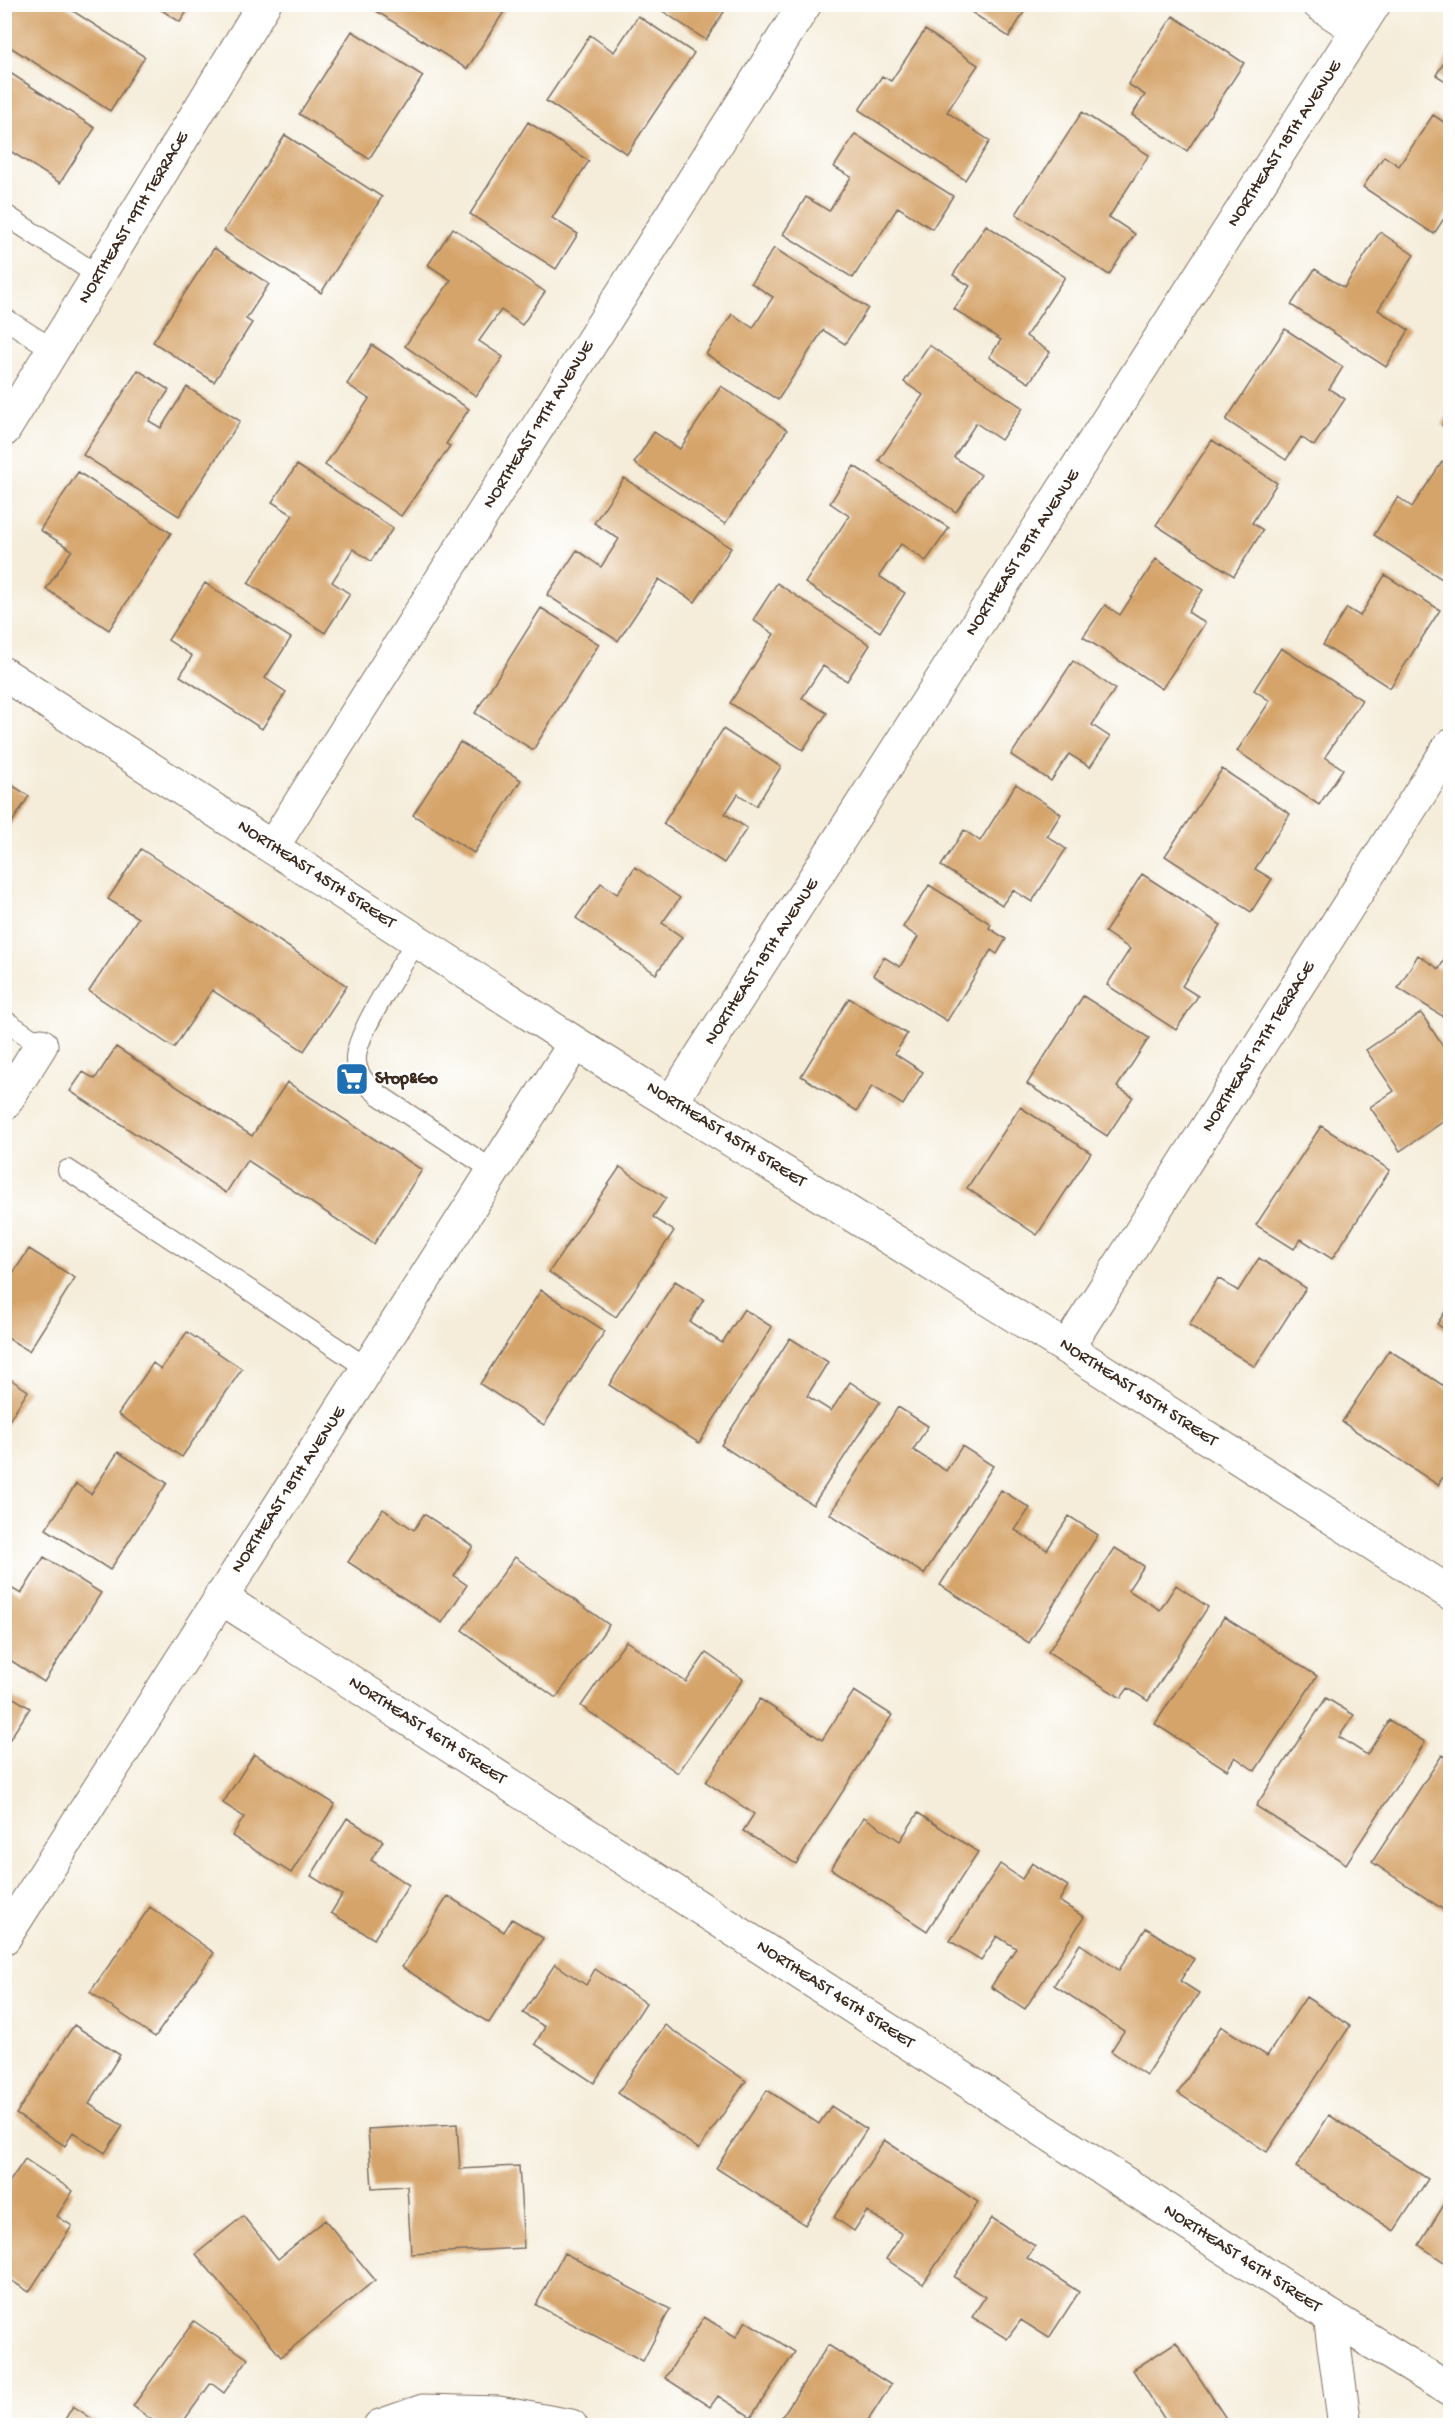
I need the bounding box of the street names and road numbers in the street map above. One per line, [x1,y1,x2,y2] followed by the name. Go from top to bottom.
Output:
[1223,56,1347,231] street label: NORTHEAST 18TH AVENUE
[74,128,194,308] street label: NORTHEAST 19TH TERRACE
[479,337,600,513] street label: NORTHEAST 19TH AVENUE
[961,465,1085,640] street label: NORTHEAST 18TH AVENUE
[233,816,400,935] street label: NORTHEAST 45TH STREET
[700,874,824,1049] street label: NORTHEAST 18TH AVENUE
[1198,957,1321,1136] street label: NORTHEAST 17TH TERRACE
[642,1077,811,1193] street label: NORTHEAST 45TH STREET
[1055,1334,1222,1453] street label: NORTHEAST 45TH STREET
[227,1402,351,1577] street label: NORTHEAST 18TH AVENUE
[344,1672,511,1790] street label: NORTHEAST 46TH STREET
[752,1936,919,2054] street label: NORTHEAST 46TH STREET
[1159,2200,1326,2318] street label: NORTHEAST 46TH STREET

